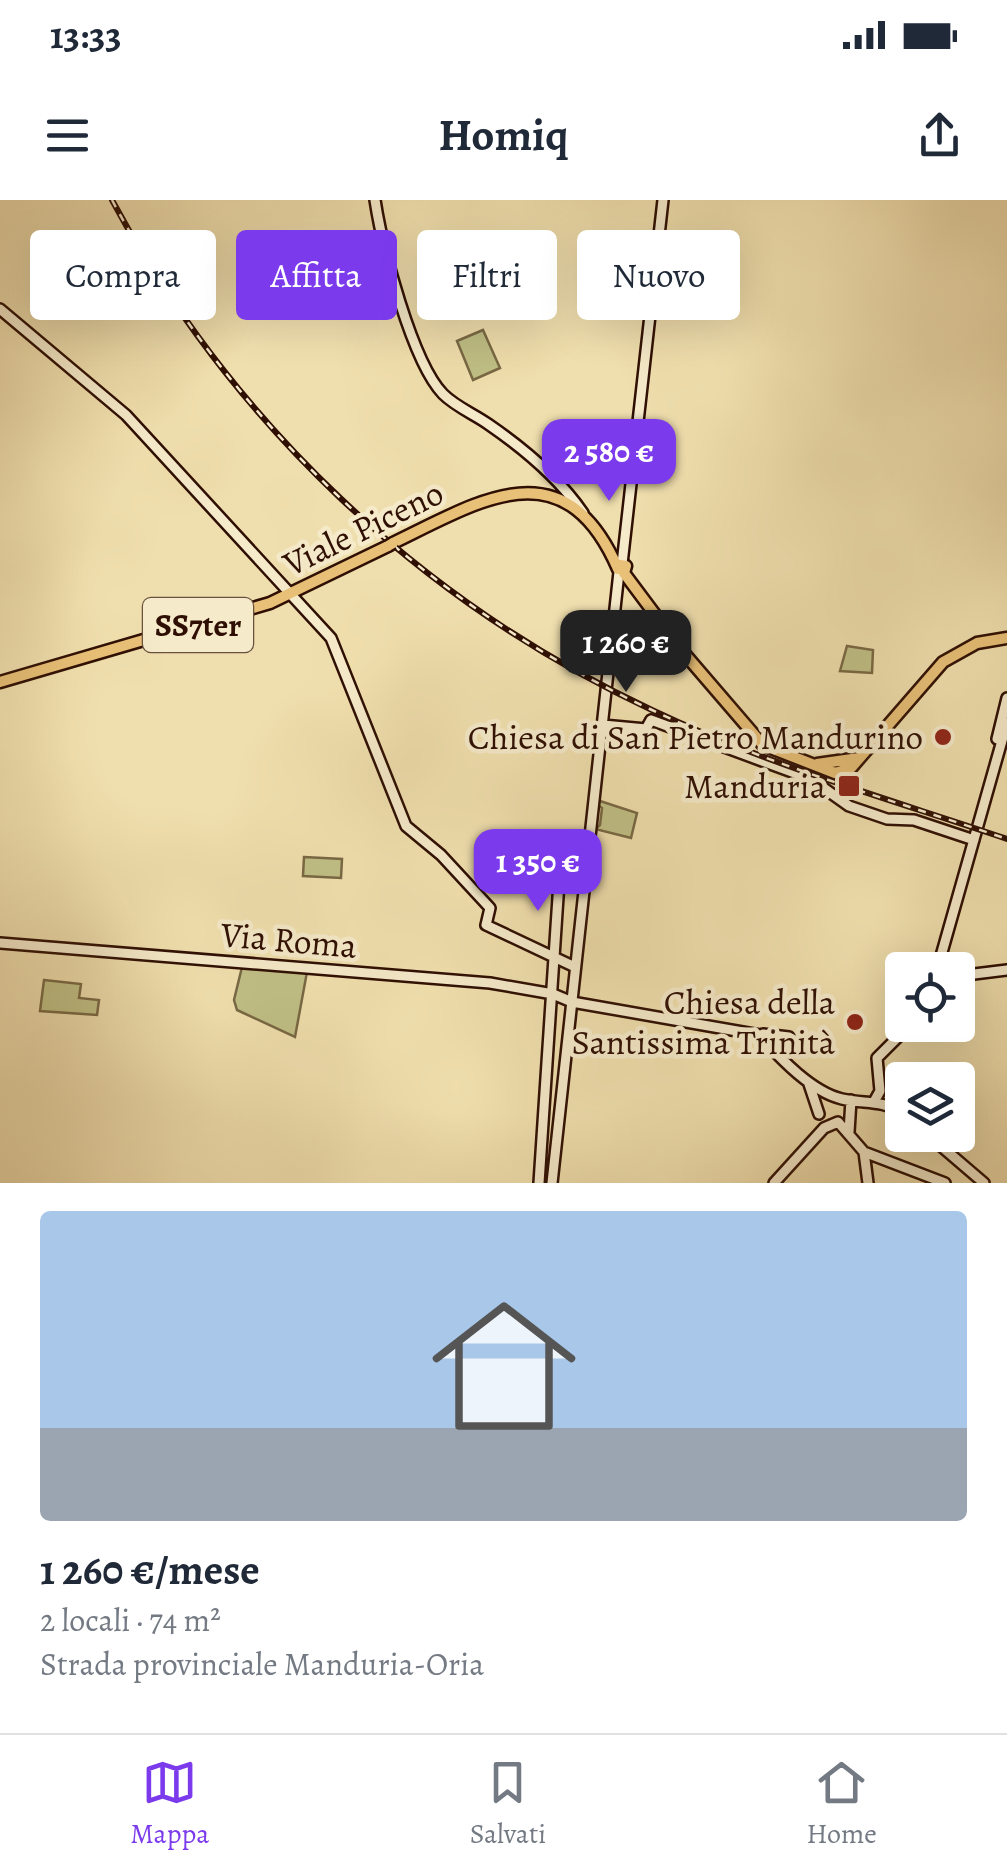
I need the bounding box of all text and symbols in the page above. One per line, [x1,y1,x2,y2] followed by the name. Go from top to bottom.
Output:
[50,9,122,61] text: 13:33
[438,104,569,166] text: Homiq
[40,108,95,163] icon: menu
[912,108,967,163] icon: share
[30,230,216,320] chip: Compra
[236,230,397,320] chip: Affitta
[417,230,557,320] chip: Filtri
[577,230,740,320] chip: Nuovo
[517,419,701,504] pin: 2 580 €
[564,429,654,473] text: 2 580 €
[274,469,451,588] street label: Viale Piceno
[143,598,253,652] road number: SS7ter
[534,610,718,695] pin: 1 260 €
[582,620,670,664] text: 1 260 €
[468,713,923,761] place label: Chiesa di San Pietro Mandurino
[932,726,954,748] marker: Chiesa di San Pietro Mandurino
[684,762,827,810] place label: Manduria
[836,773,862,799] marker: Manduria
[446,829,630,914] pin: 1 350 €
[496,839,580,883] text: 1 350 €
[218,910,360,970] street label: Via Roma
[885,952,975,1152] map controls
[885,952,975,1042] button: locate
[572,978,836,1066] place label: Chiesa della Santissima Trinità
[844,1011,866,1033] marker: Chiesa della Santissima Trinità
[885,1062,975,1152] button: layers
[414,1276,594,1456] icon: home
[40,1541,260,1598] text: 1 260 €/mese
[40,1598,221,1642] text: 2 locali · 74 m²
[40,1642,484,1686] text: Strada provinciale Manduria-Oria
[130,1755,209,1853] tab: Mappa
[470,1755,546,1853] tab: Salvati
[806,1755,877,1853] tab: Home

